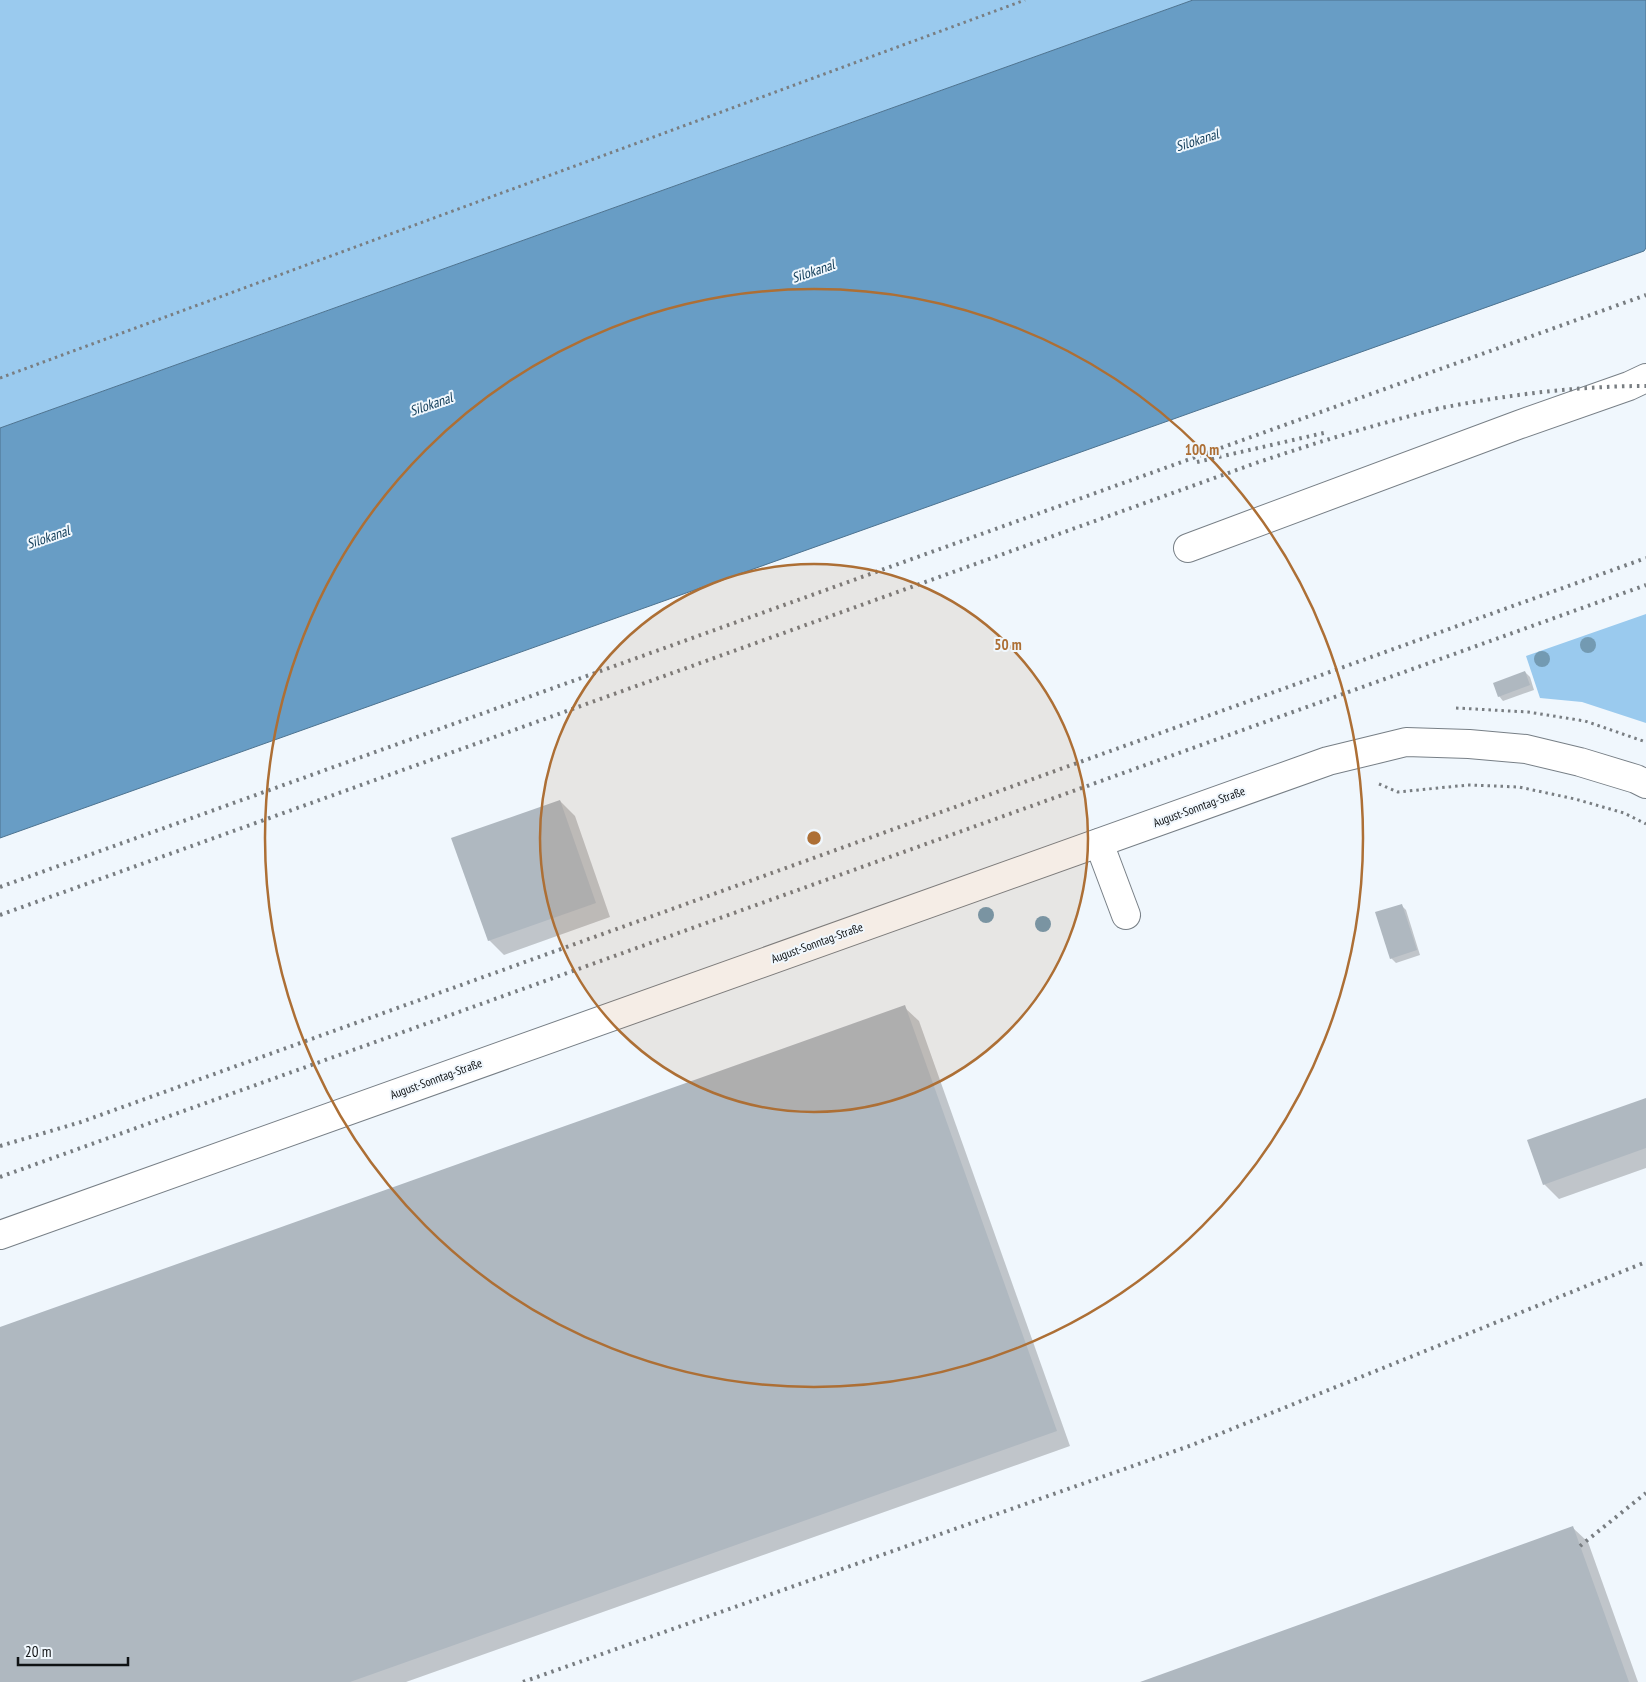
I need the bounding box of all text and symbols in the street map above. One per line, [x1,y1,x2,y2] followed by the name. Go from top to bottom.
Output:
[1173,124,1223,155] water label: Silokanal
[789,255,839,287] water label: Silokanal
[407,388,457,420] water label: Silokanal
[1185,440,1219,459] text: 100 m
[24,521,74,553] water label: Silokanal
[994,635,1022,654] text: 50 m
[1151,783,1247,830] street label: August-Sonntag-Straße
[805,829,823,847] centre of rings
[769,919,865,966] street label: August-Sonntag-Straße
[388,1055,484,1102] street label: August-Sonntag-Straße
[18,1634,128,1666] scale bar
[25,1642,51,1661] text: 20 m

